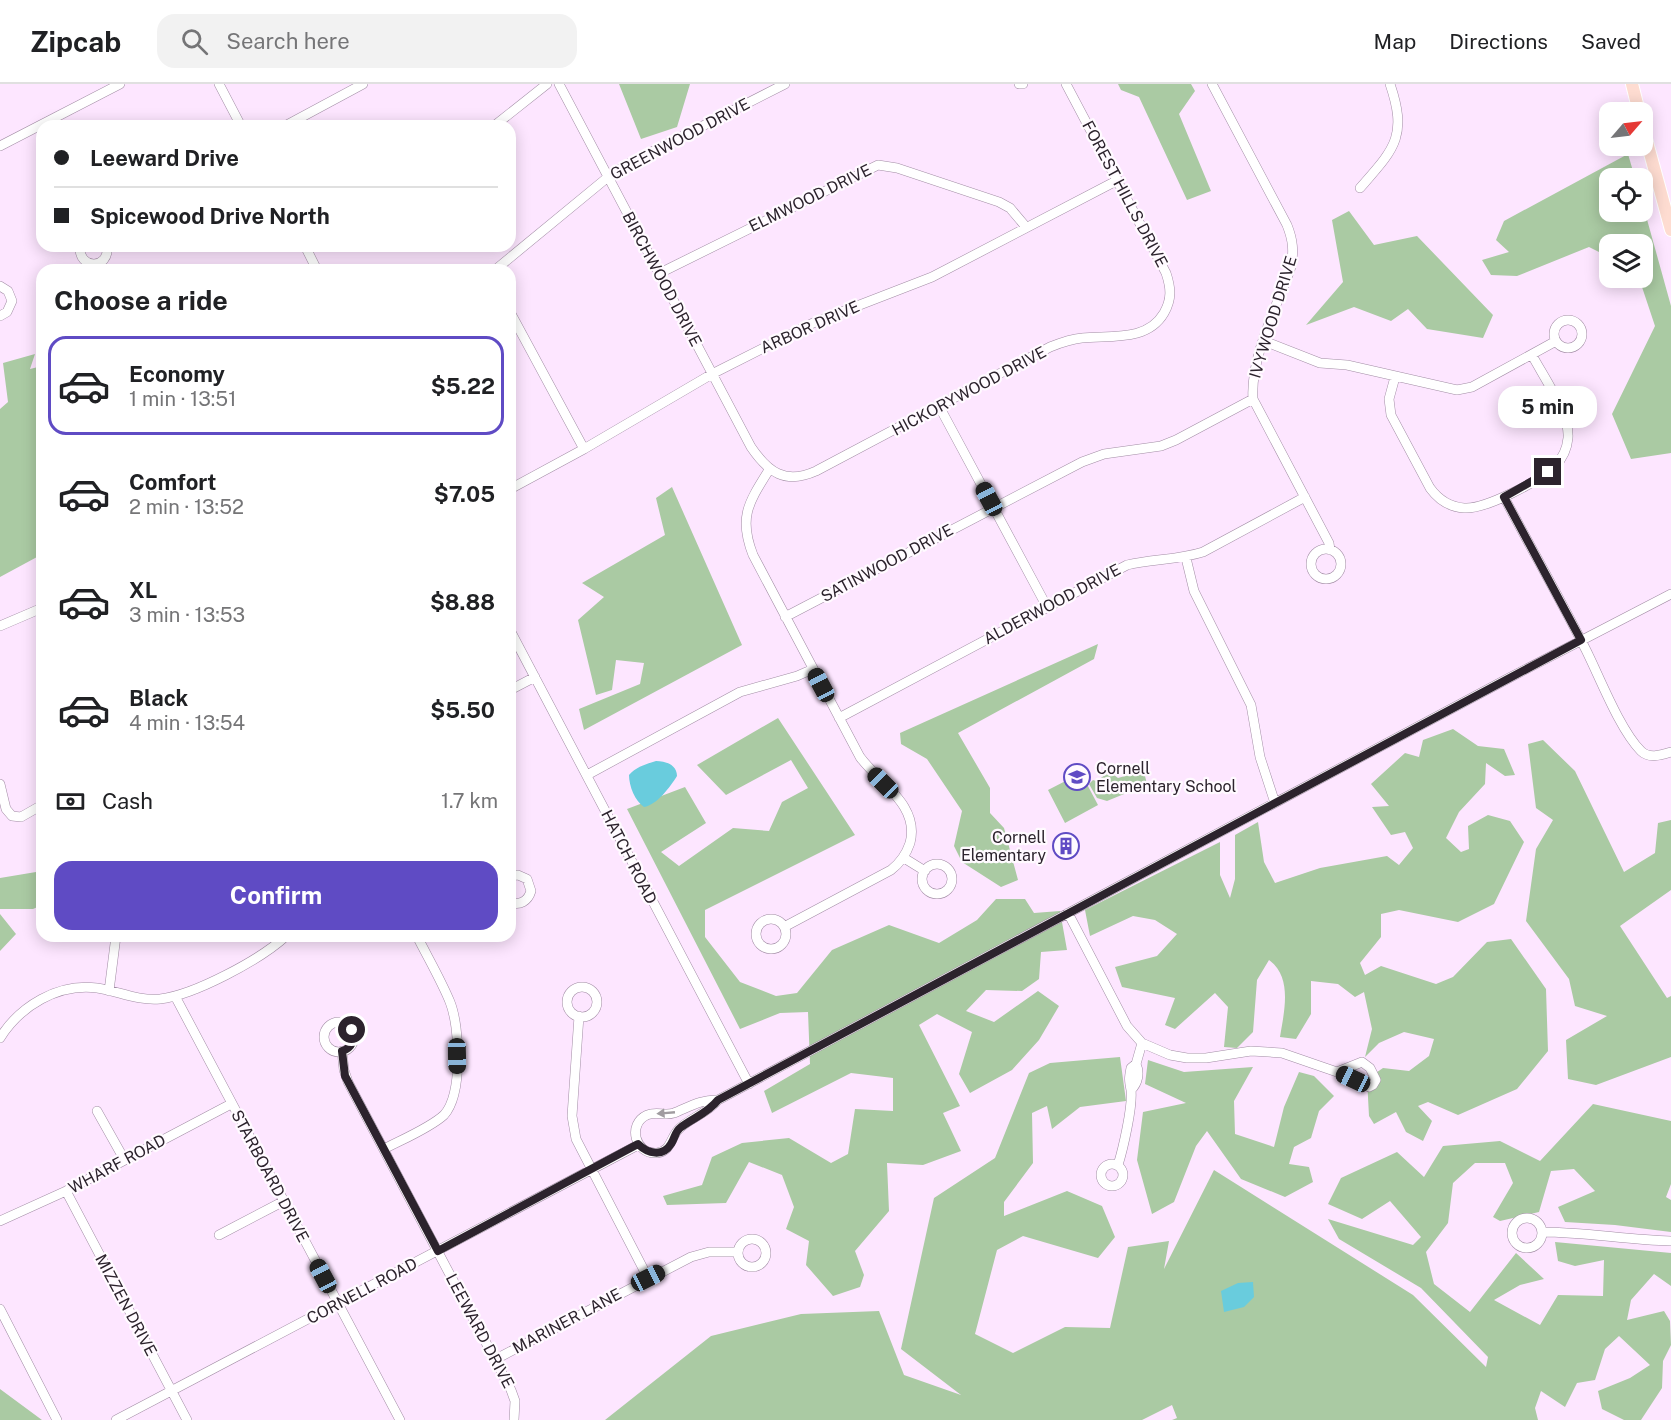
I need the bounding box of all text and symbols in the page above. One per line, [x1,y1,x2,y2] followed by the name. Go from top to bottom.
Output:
[157,14,577,68] search box
[30,25,121,58] text: Zipcab
[178,25,211,58] icon: search
[226,28,350,54] text: Search here
[1374,29,1416,54] text: Map
[1449,29,1548,54] text: Directions
[1581,29,1641,54] text: Saved
[607,94,753,184] street label: GREENWOOD DRIVE
[1599,102,1653,156] north arrow
[1599,102,1653,288] map controls
[1078,118,1172,270] street label: FOREST HILLS DRIVE
[90,145,239,171] text: Leeward Drive
[746,160,874,236] street label: ELMWOOD DRIVE
[1599,168,1653,222] button: locate
[90,203,330,229] text: Spicewood Drive North
[618,208,706,350] street label: BIRCHWOOD DRIVE
[1599,234,1653,288] button: layers
[1245,254,1301,380] street label: IVYWOOD DRIVE
[54,284,228,316] text: Choose a ride
[758,297,862,357] street label: ARBOR DRIVE
[889,342,1049,440] street label: HICKORYWOOD DRIVE
[57,359,111,413] icon: car
[129,361,225,387] text: Economy
[431,373,495,399] text: $5.22
[1498,385,1598,427] callout: 5 min
[129,387,236,411] text: 1 min · 13:51
[1521,395,1574,419] text: 5 min
[1534,458,1561,485] route end
[57,467,111,521] icon: car
[129,469,216,495] text: Comfort
[973,479,1005,519] car
[434,481,495,507] text: $7.05
[129,495,244,519] text: 2 min · 13:52
[818,520,956,606] street label: SATINWOOD DRIVE
[980,560,1124,648] street label: ALDERWOOD DRIVE
[57,575,111,629] icon: car
[129,577,157,603] text: XL
[430,589,495,615] text: $8.88
[129,603,245,627] text: 3 min · 13:53
[805,665,837,705] car
[57,683,111,737] icon: car
[129,685,188,711] text: Black
[430,697,495,723] text: $5.50
[129,711,245,735] text: 4 min · 13:54
[1096,759,1237,796] place label: Cornell Elementary School
[1062,762,1092,792] school or university icon: Cornell Elementary School
[864,764,902,802] car
[54,785,87,818] icon: cash
[102,788,153,814] text: Cash
[441,789,498,813] text: 1.7 km
[597,807,661,907] street label: HATCH ROAD
[961,828,1046,865] place label: Cornell Elementary
[1051,831,1081,861] building icon: Cornell Elementary
[54,861,498,930] button: Confirm
[338,1016,365,1043] route start
[448,1038,466,1074] car
[1333,1063,1373,1095] car
[227,1107,313,1245] street label: STARBOARD DRIVE
[656,1108,675,1117] one-way arrow
[65,1130,169,1198] street label: WHARF ROAD
[91,1251,161,1359] street label: MIZZEN DRIVE
[304,1254,420,1328] street label: CORNELL ROAD
[307,1256,339,1296] car
[628,1262,668,1294] car
[442,1270,518,1392] street label: LEEWARD DRIVE
[509,1284,625,1358] street label: MARINER LANE

